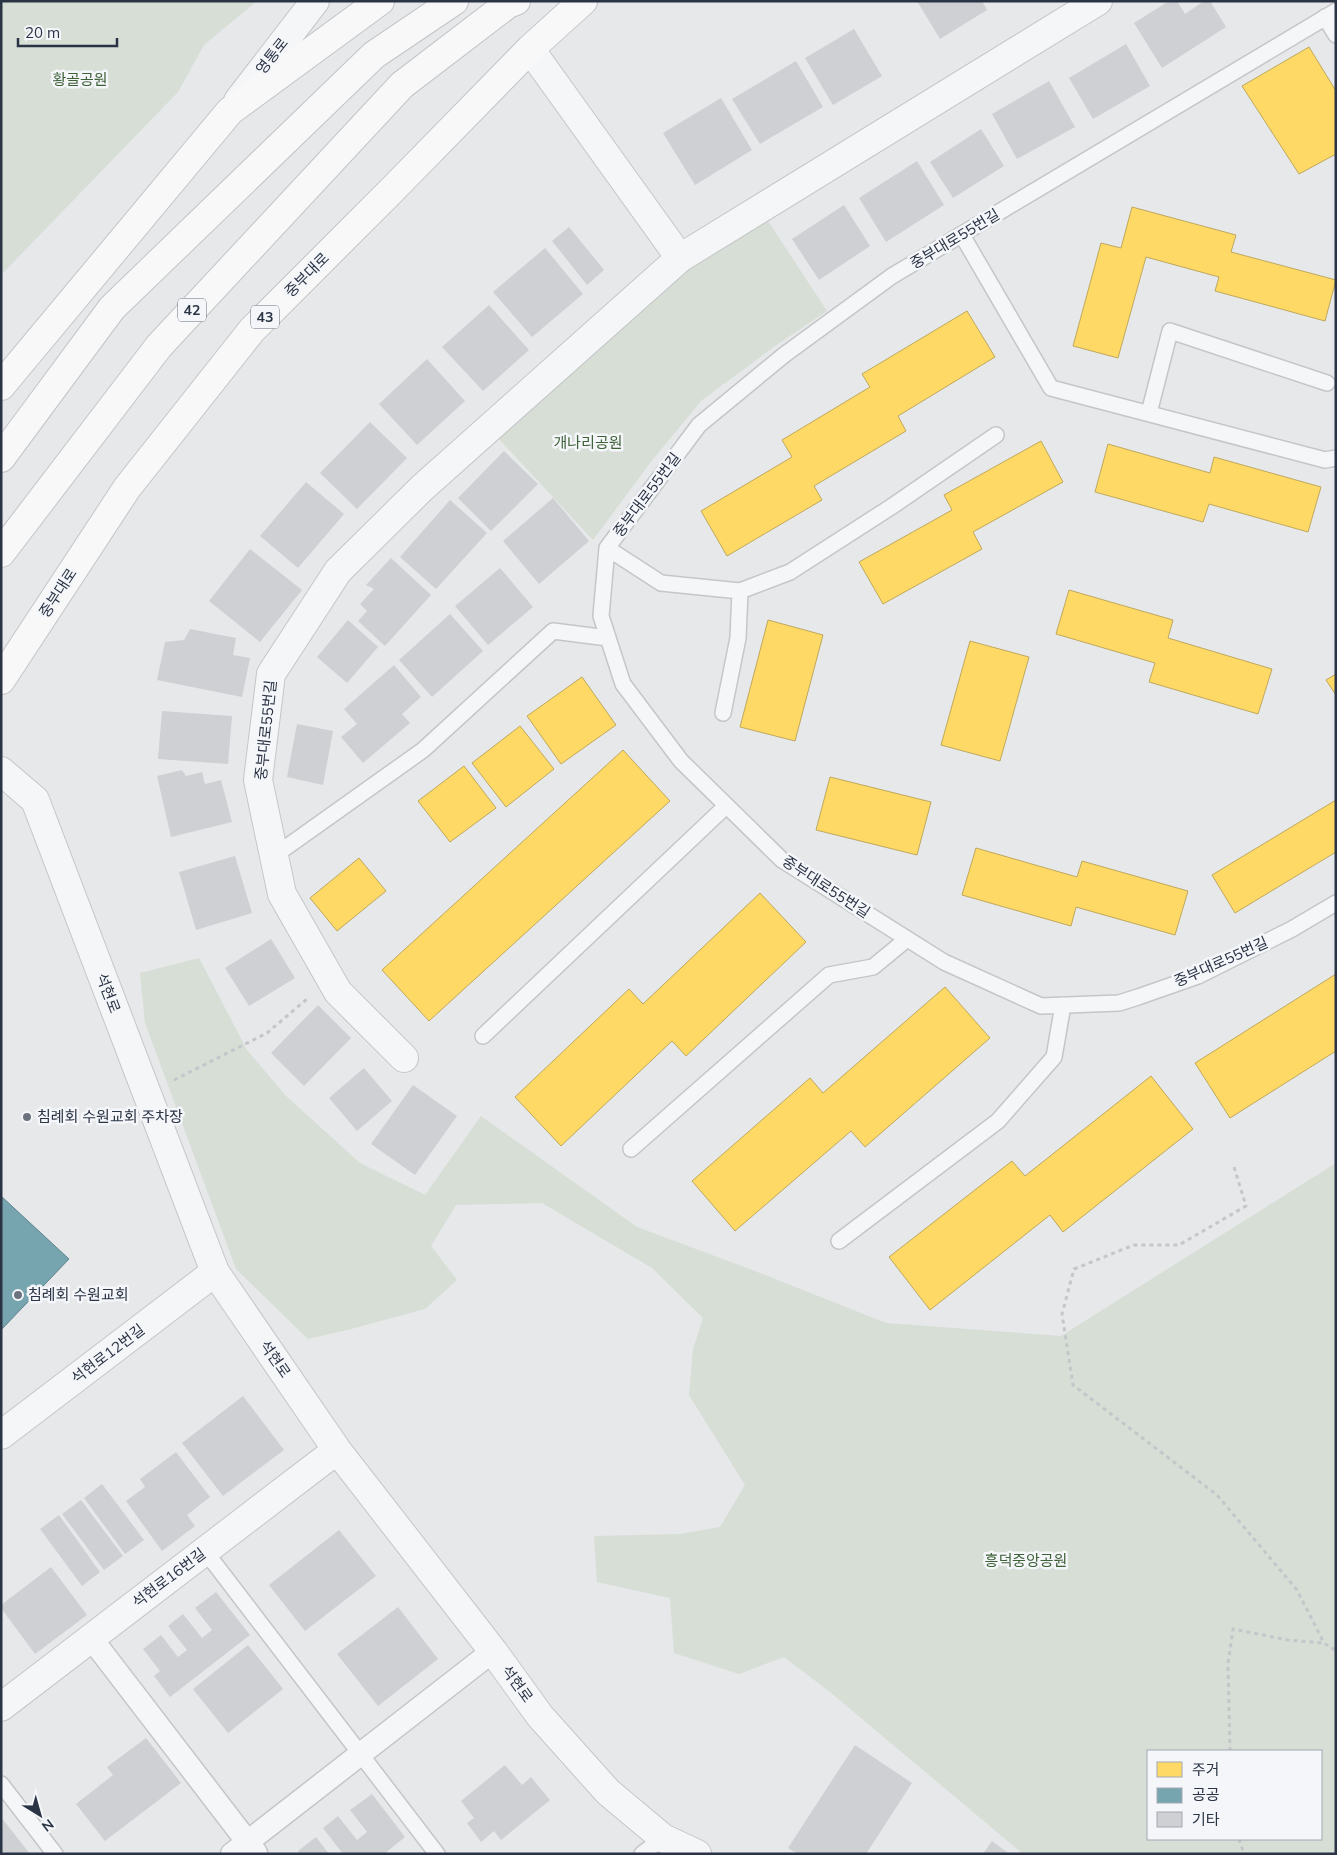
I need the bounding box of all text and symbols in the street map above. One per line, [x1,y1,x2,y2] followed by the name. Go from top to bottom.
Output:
[18,15,116,47] scale bar
[25,23,60,42] text: 20 m
[251,34,292,78] street label: 영통로
[52,70,108,89] park label: 황골공원
[907,204,1003,273] street label: 중부대로55번길
[280,248,333,301] street label: 중부대로
[178,298,206,322] road number: 42
[251,306,279,328] road number: 43
[553,433,623,452] park label: 개나리공원
[609,449,685,541] street label: 중부대로55번길
[35,564,81,621] street label: 중부대로
[251,679,280,781] street label: 중부대로55번길
[779,851,874,922] street label: 중부대로55번길
[1171,932,1271,991] street label: 중부대로55번길
[92,970,125,1016] street label: 석현로
[37,1107,183,1126] place label: 침례회 수원교회 주차장
[21,1111,33,1123] marker: 침례회 수원교회 주차장
[28,1285,129,1304] place label: 침례회 수원교회
[12,1289,24,1301] marker: 침례회 수원교회
[67,1320,148,1387] street label: 석현로12번길
[256,1336,295,1381] street label: 석현로
[128,1544,209,1611] street label: 석현로16번길
[985,1551,1067,1570] park label: 흥덕중앙공원
[498,1661,537,1706] street label: 석현로
[1147,1750,1322,1840] legend
[1192,1760,1220,1779] text: 주거
[1192,1785,1220,1804] text: 공공
[15,1790,65,1840] north arrow
[1192,1810,1220,1829] text: 기타
[38,1815,57,1836] text: N

